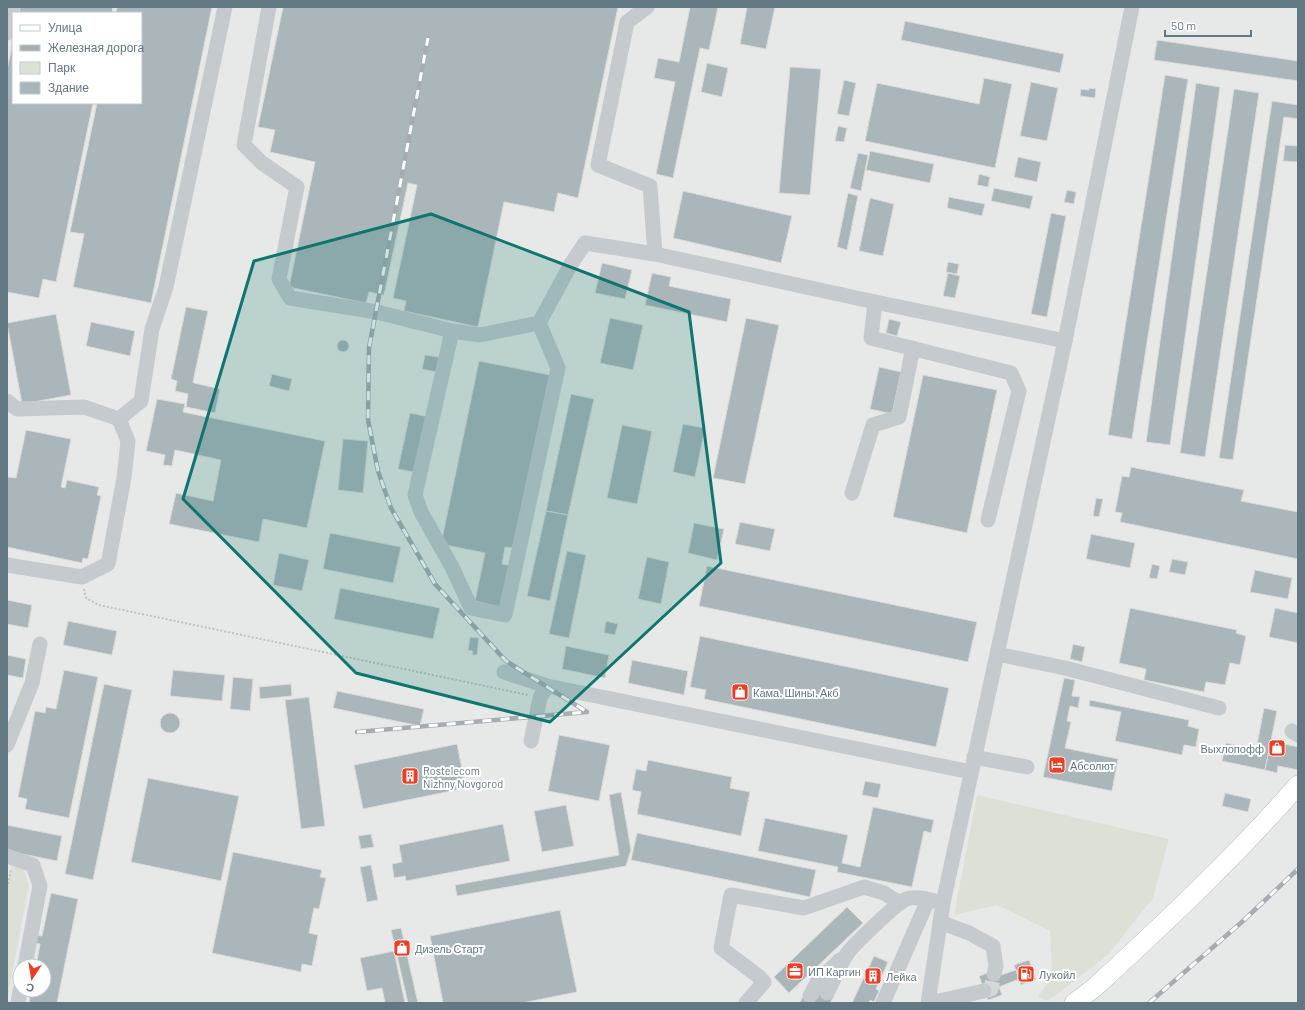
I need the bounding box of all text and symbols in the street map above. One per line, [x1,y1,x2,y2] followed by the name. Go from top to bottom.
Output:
[12,12,142,104] legend
[1165,12,1251,38] scale bar
[1171,18,1196,32] text: 50 m
[48,20,82,35] text: Улица
[48,40,144,55] text: Железная дорога
[48,60,76,75] text: Парк
[48,80,89,95] text: Здание
[730,682,750,702] shop icon: Кама. Шины. Акб
[753,686,839,699] place label: Кама. Шины. Акб
[1267,738,1287,758] shop icon: Выхлопофф
[1200,742,1264,755] place label: Выхлопофф
[1047,755,1067,775] hotel icon: Абсолют
[1070,759,1114,772] place label: Абсолют
[423,764,503,790] place label: Rostelecom Nizhny Novgorod
[400,766,420,786] building icon: Rostelecom Nizhny Novgorod
[392,938,412,958] shop icon: Дизель Старт
[415,942,484,955] place label: Дизель Старт
[12,958,52,998] north arrow
[785,961,805,981] office icon: ИП Каргин
[1016,964,1036,984] fuel station icon: Лукойл
[808,965,861,978] place label: ИП Каргин
[863,966,883,986] building icon: Лейка
[1039,968,1075,981] place label: Лукойл
[886,970,918,983] place label: Лейка
[25,981,35,995] text: С

